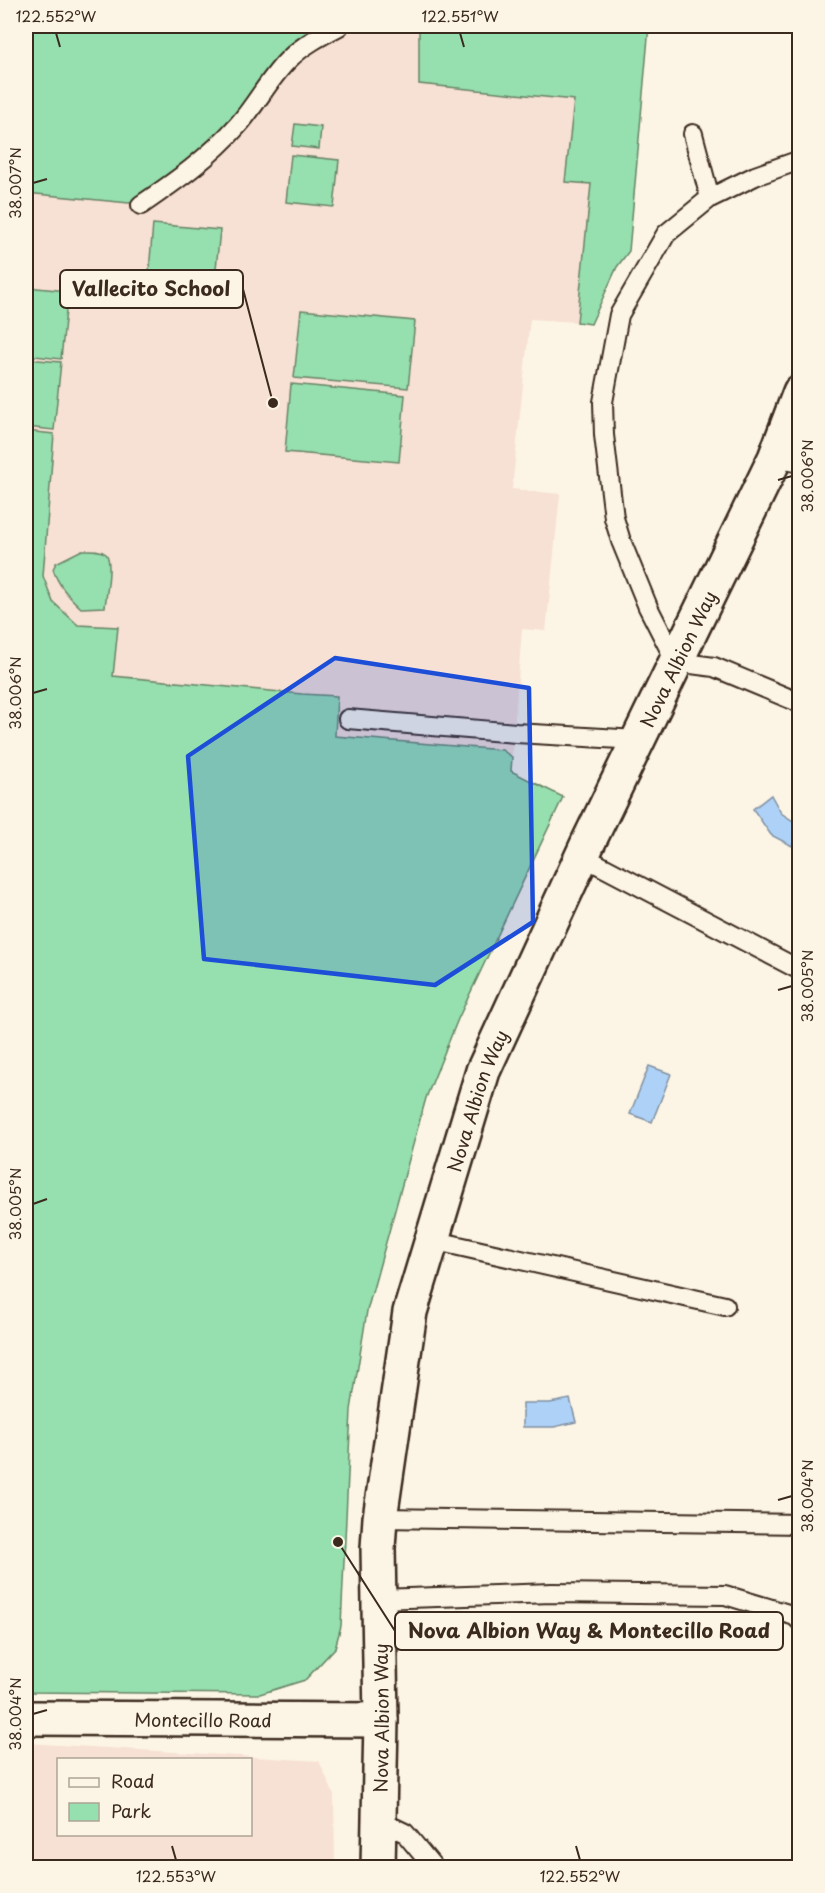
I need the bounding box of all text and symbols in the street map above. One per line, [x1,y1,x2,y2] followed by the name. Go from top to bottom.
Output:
[16,4,97,27] text: 122.552°W
[421,4,499,27] text: 122.551°W
[3,147,26,219] text: 38.007°N
[60,270,243,308] callout: Vallecito School
[72,273,230,303] text: Vallecito School
[795,439,818,513] text: 38.006°N
[633,586,722,732] street label: Nova Albion Way
[3,656,26,730] text: 38.006°N
[795,950,818,1022] text: 38.005°N
[440,1025,514,1175] street label: Nova Albion Way
[3,1168,26,1240] text: 38.005°N
[795,1459,818,1533] text: 38.004°N
[395,1612,783,1650] callout: Nova Albion Way & Montecillo Road
[408,1615,770,1645] text: Nova Albion Way & Montecillo Road
[366,1643,395,1793] street label: Nova Albion Way
[3,1677,26,1751] text: 38.004°N
[134,1705,272,1733] street label: Montecillo Road
[57,1758,252,1836] legend
[111,1767,155,1794] text: Road
[111,1797,151,1824] text: Park
[136,1864,217,1887] text: 122.553°W
[540,1864,621,1887] text: 122.552°W

